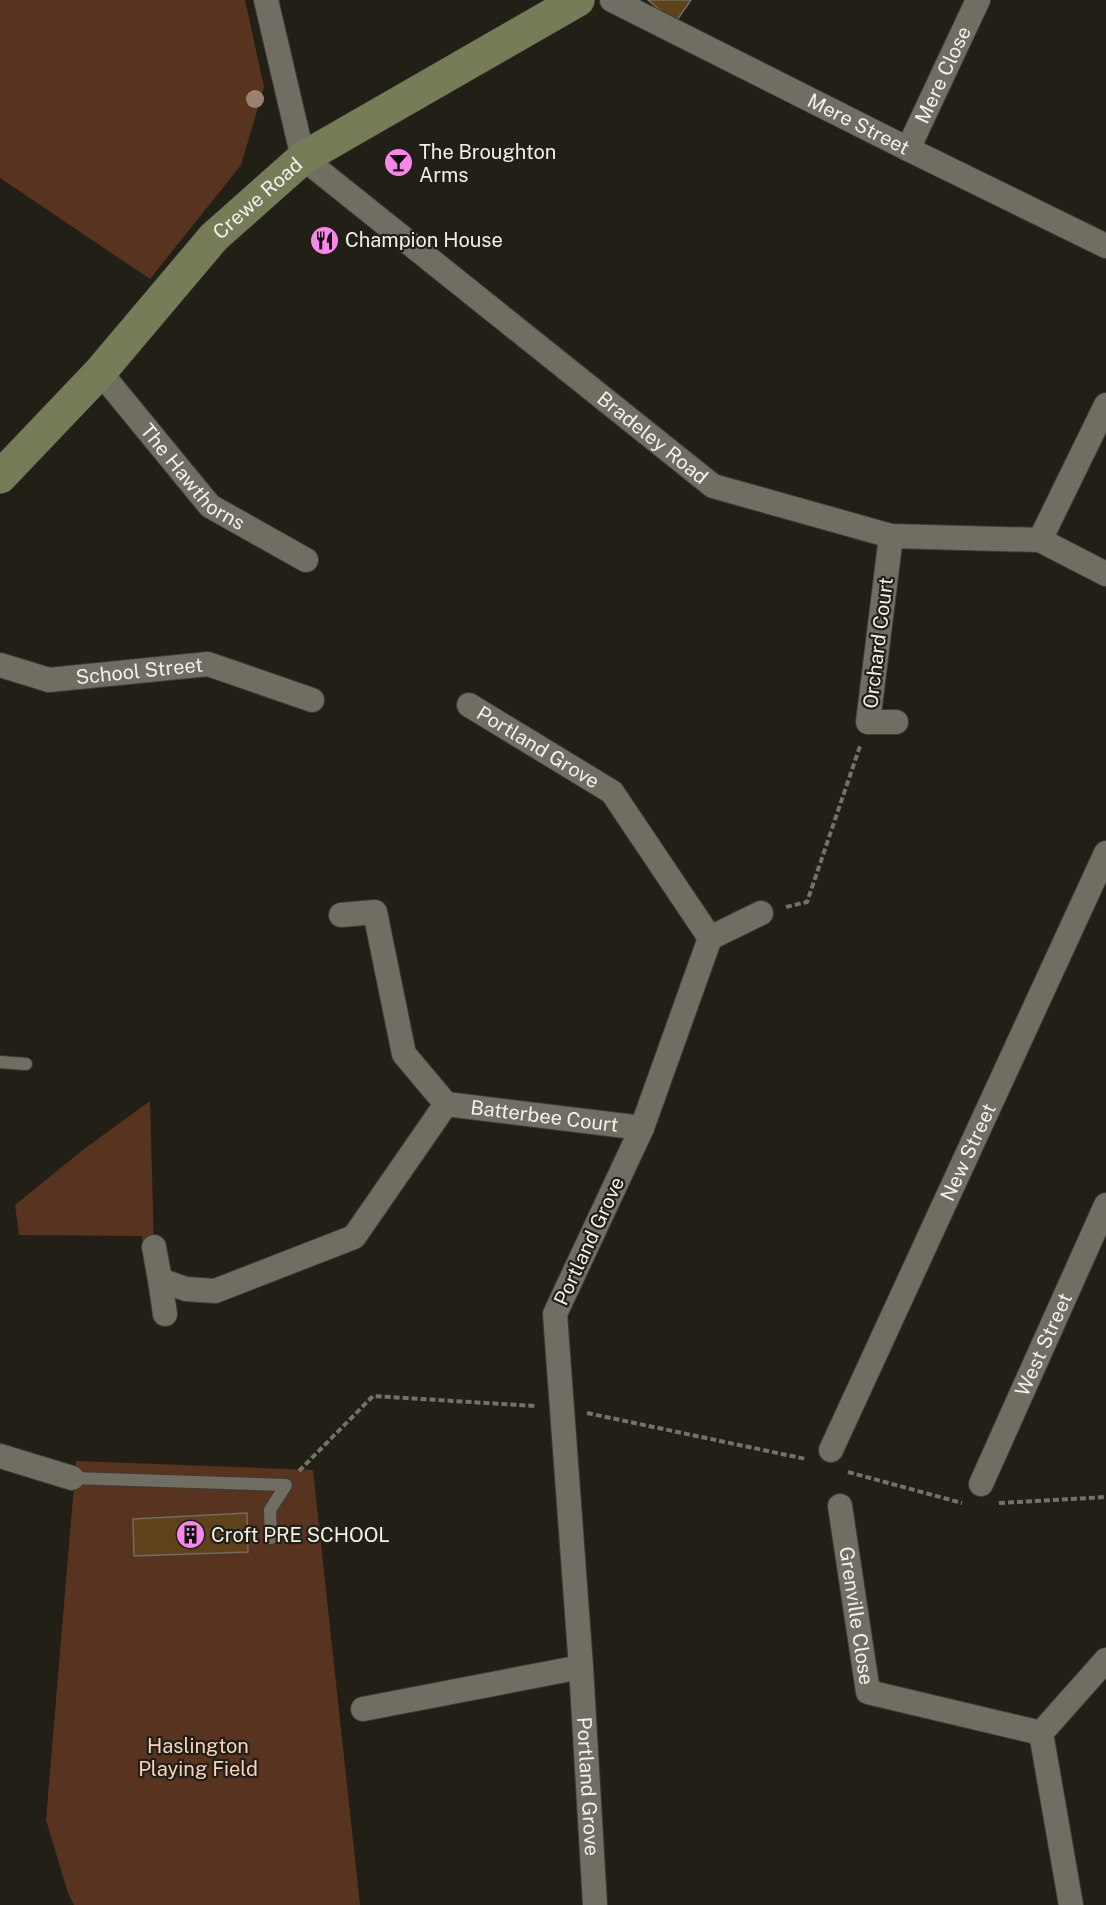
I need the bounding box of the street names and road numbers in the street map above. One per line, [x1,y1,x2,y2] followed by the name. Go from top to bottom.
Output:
[910,22,976,127] street label: Mere Close
[803,88,914,160] street label: Mere Street
[208,152,307,244] street label: Crewe Road
[592,386,713,489] street label: Bradeley Road
[135,419,249,535] street label: The Hawthorns
[858,576,898,710] street label: Orchard Court
[75,653,204,689] street label: School Street
[472,701,604,794] street label: Portland Grove
[469,1095,620,1137] street label: Batterbee Court
[935,1099,1001,1205] street label: New Street
[549,1173,629,1309] street label: Portland Grove
[1010,1289,1077,1400] street label: West Street
[834,1545,879,1687] street label: Grenville Close
[572,1716,604,1857] street label: Portland Grove

